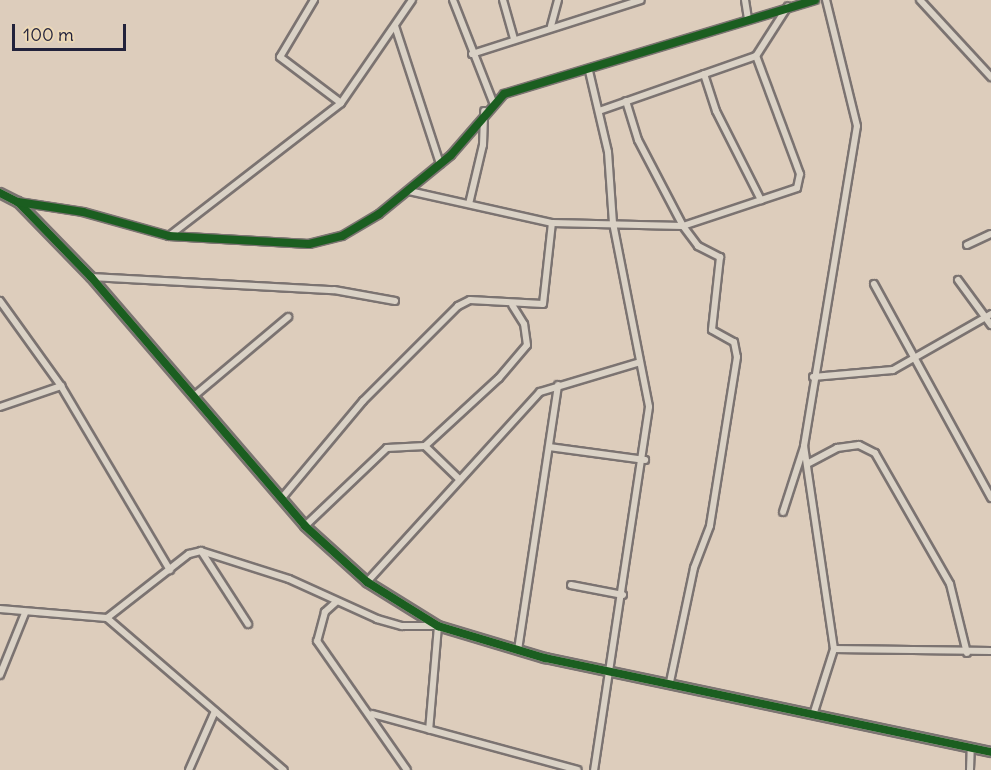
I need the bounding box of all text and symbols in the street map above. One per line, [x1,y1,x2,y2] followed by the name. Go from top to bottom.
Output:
[15,12,129,50] scale bar
[23,23,74,46] text: 100 m

